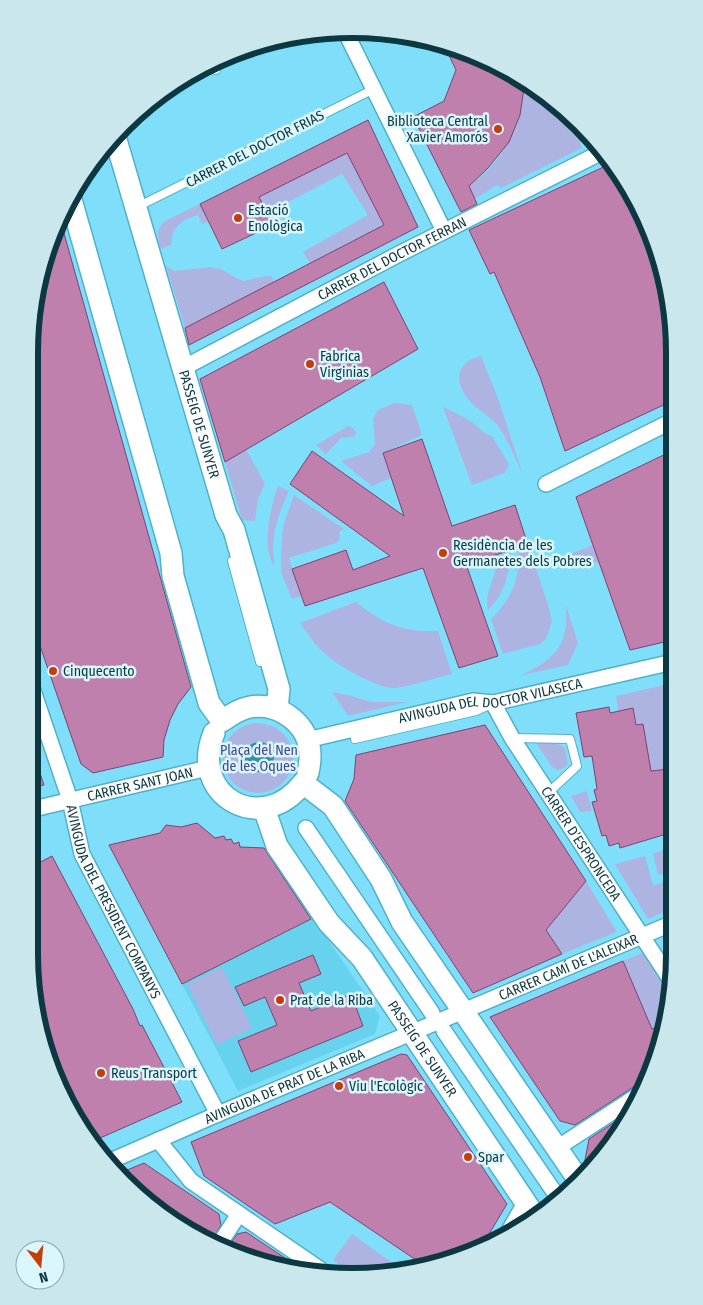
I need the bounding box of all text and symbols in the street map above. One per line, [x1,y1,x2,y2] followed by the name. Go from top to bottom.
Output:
[183,107,327,191] street label: CARRER DEL DOCTOR FRIAS
[387,113,488,146] place label: Biblioteca Central Xavier Amorós
[492,123,504,135] marker: Biblioteca Central Xavier Amorós
[248,202,303,235] place label: Estació Enològica
[232,212,244,224] marker: Estació Enològica
[315,213,469,304] street label: CARRER DEL DOCTOR FERRAN
[320,348,369,381] place label: Fabrica Virginias
[304,358,316,370] marker: Fabrica Virginias
[175,368,223,481] street label: PASSEIG DE SUNYER
[453,537,592,570] place label: Residència de les Germanetes dels Pobres
[437,547,449,559] marker: Residència de les Germanetes dels Pobres
[63,663,135,680] place label: Cinquecento
[47,665,59,677] marker: Cinquecento
[397,674,584,727] street label: AVINGUDA DEL DOCTOR VILASECA
[220,742,298,775] park label: Plaça del Nen de les Oques
[85,763,195,805] street label: CARRER SANT JOAN
[538,783,625,904] street label: CARRER D’ESPRONCEDA
[63,803,165,1002] street label: AVINGUDA DEL PRESIDENT COMPANYS
[496,930,641,1004] street label: CARRER CAMÍ DE L'ALEIXAR
[290,992,373,1009] place label: Prat de la Riba
[274,994,286,1006] marker: Prat de la Riba
[384,997,461,1100] street label: PASSEIG DE SUNYER
[202,1045,368,1127] street label: AVINGUDA DE PRAT DE LA RIBA
[111,1065,197,1082] place label: Reus Transport
[95,1067,107,1079] marker: Reus Transport
[349,1078,423,1095] place label: Viu l'Ecològic
[333,1080,345,1092] marker: Viu l'Ecològic
[478,1149,504,1166] place label: Spar
[462,1151,474,1163] marker: Spar
[15,1240,65,1290] north arrow
[37,1268,50,1286] text: N

